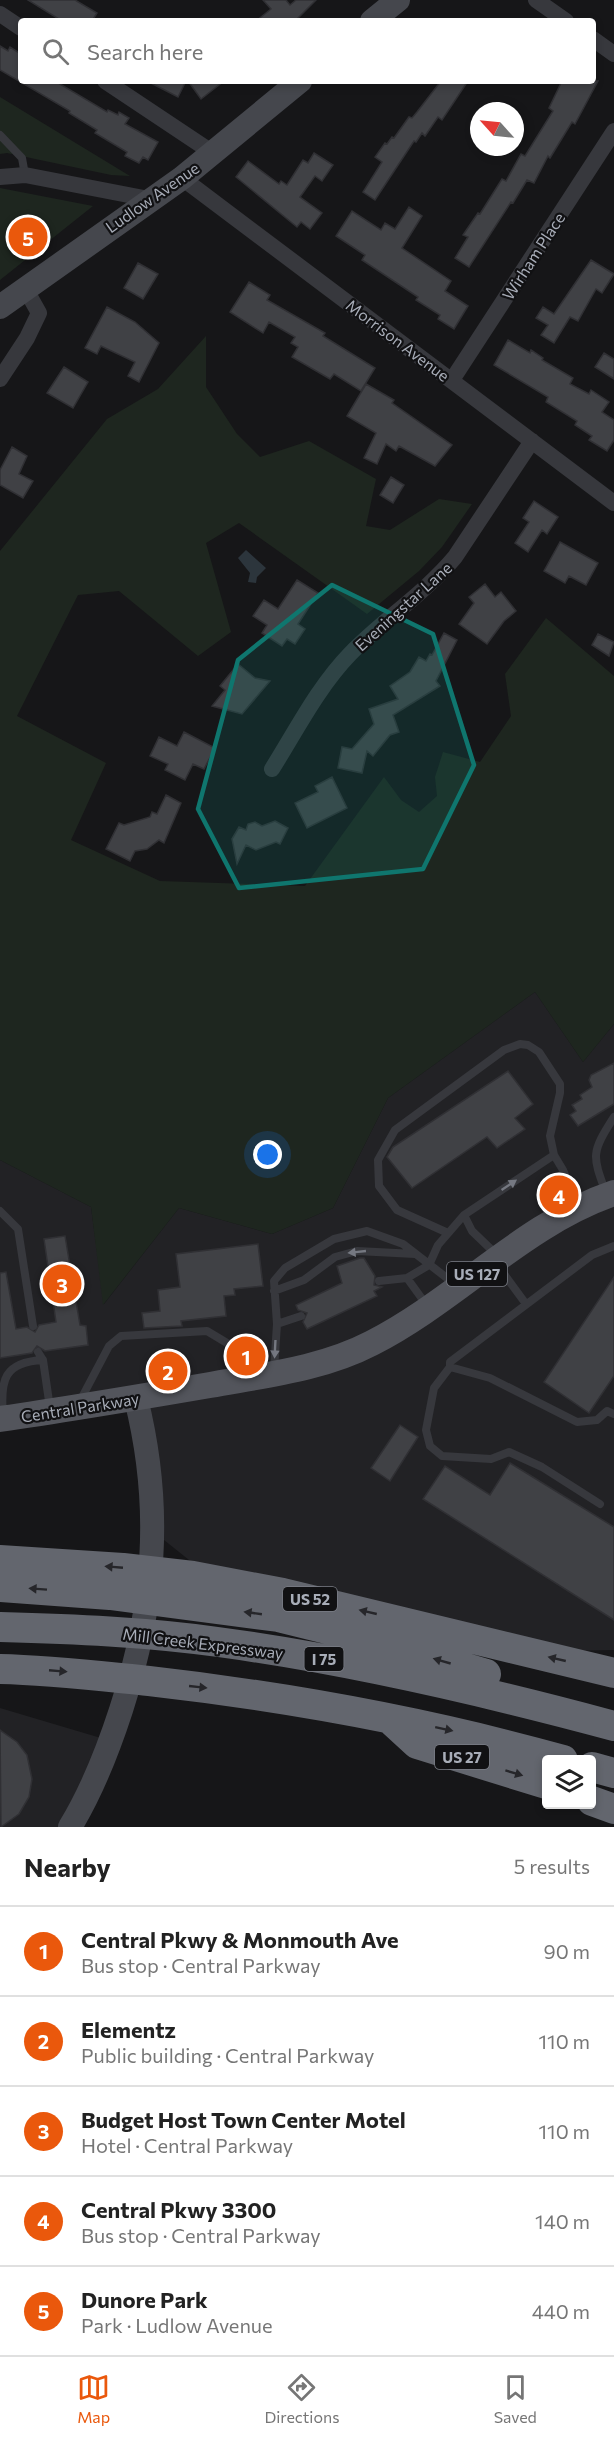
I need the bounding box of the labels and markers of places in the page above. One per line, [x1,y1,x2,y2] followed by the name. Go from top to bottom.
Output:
[9,214,48,260] pin: 5
[540,1172,578,1218] pin: 4
[42,1262,82,1306] pin: 3
[226,1334,266,1378] pin: 1
[148,1348,188,1394] pin: 2

